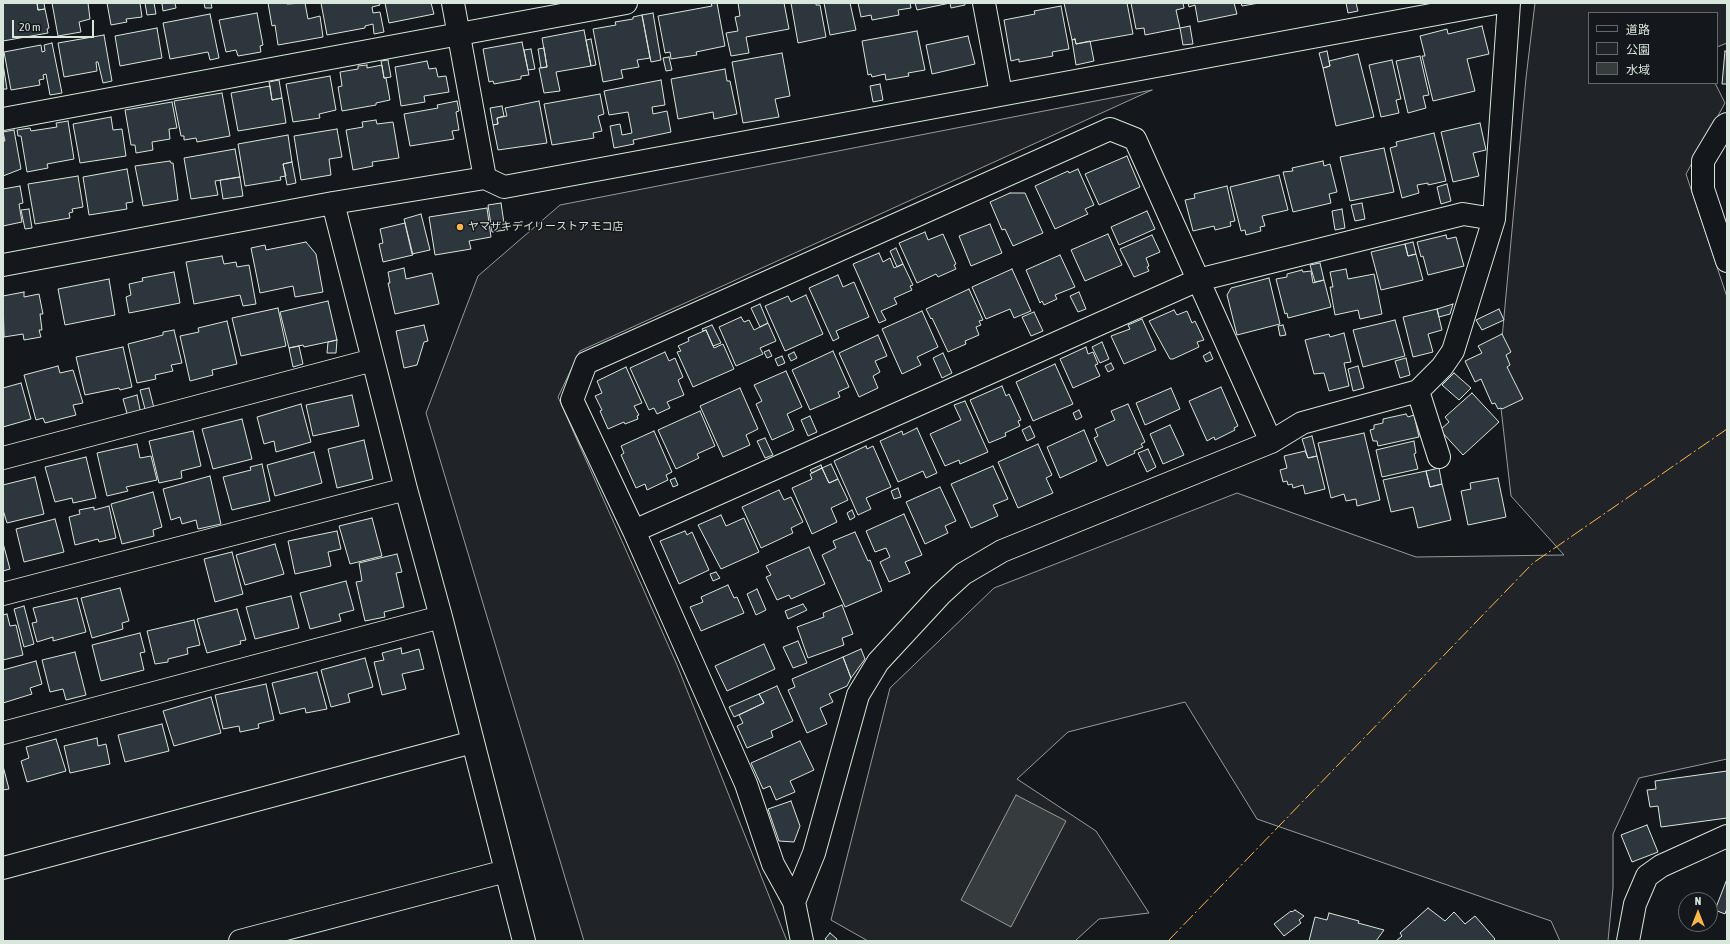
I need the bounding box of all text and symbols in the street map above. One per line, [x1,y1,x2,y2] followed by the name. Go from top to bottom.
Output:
[14,12,96,38] scale bar
[1588,12,1718,84] legend
[19,20,41,34] text: 20 m
[1626,23,1650,37] text: 道路
[1626,43,1650,57] text: 公園
[1626,63,1650,77] text: 水域
[468,220,624,234] place label: ヤマザキデイリーストア モコ店
[455,222,465,232] marker: ヤマザキデイリーストア モコ店
[1678,892,1718,932] north arrow
[1695,895,1701,907] text: N

